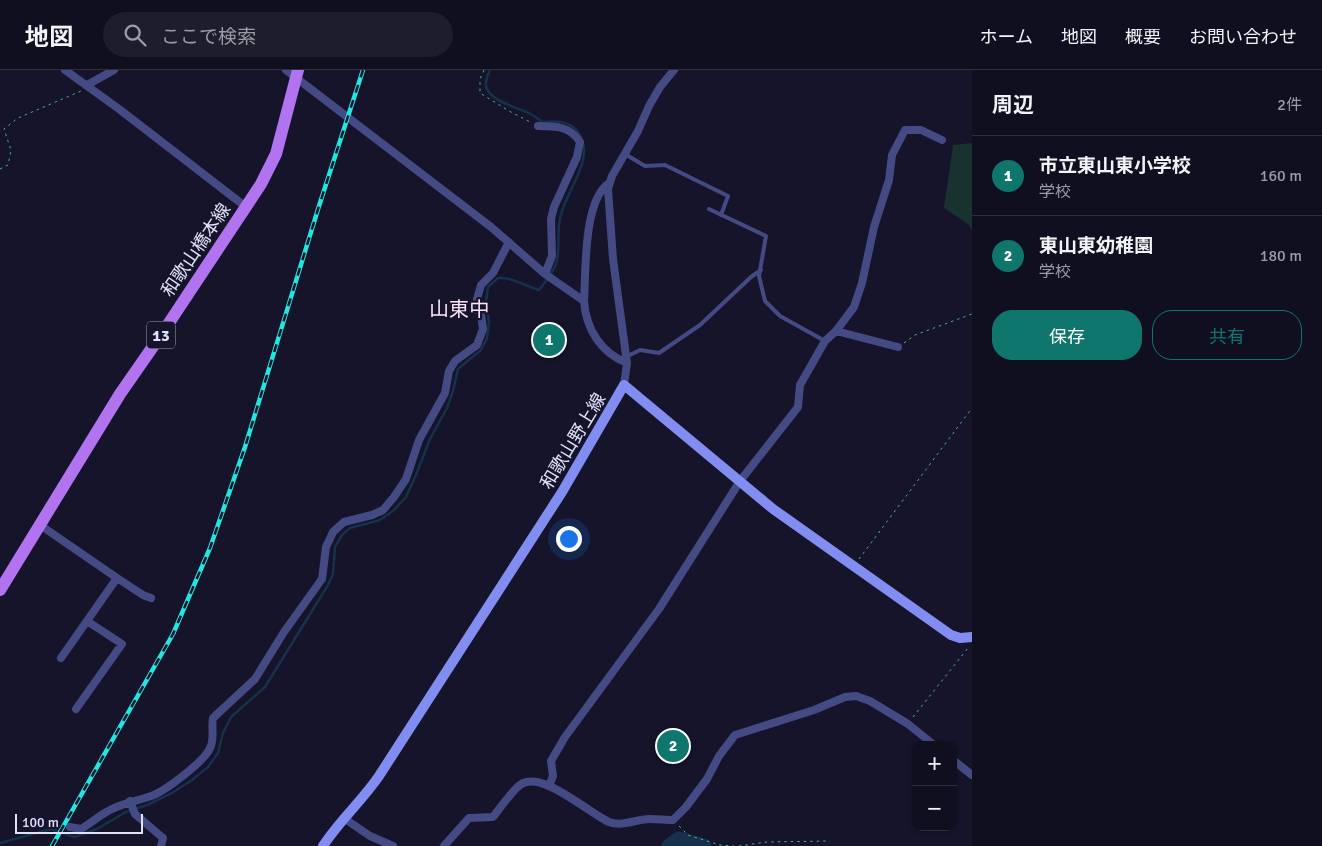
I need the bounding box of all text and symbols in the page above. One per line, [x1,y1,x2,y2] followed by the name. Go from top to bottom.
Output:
[103,12,453,57] search box
[121,21,149,49] icon: search
[25,22,73,52] text: 地図
[161,25,256,49] text: ここで検索
[980,26,1033,48] text: ホーム
[1061,26,1097,48] text: 地図
[1125,26,1161,48] text: 概要
[1189,26,1297,48] text: お問い合わせ
[992,92,1034,118] text: 周辺
[1277,95,1302,115] text: 2件
[1039,154,1191,178] text: 市立東山東小学校
[1004,166,1012,186] text: 1
[1260,166,1302,186] text: 160 m
[1039,182,1071,202] text: 学校
[157,199,235,301] street label: 和歌山橋本線
[1039,234,1153,258] text: 東山東幼稚園
[1004,246,1012,266] text: 2
[1260,246,1302,266] text: 180 m
[1039,262,1071,282] text: 学校
[429,297,489,322] district label: 山東中
[992,310,1142,360] button: 保存
[1152,310,1302,360] button: 共有
[533,321,565,359] pin: 1
[147,322,175,348] road number: 13
[536,389,610,493] street label: 和歌山野上線
[556,526,582,552] your location
[657,727,689,765] pin: 2
[912,741,957,831] map controls
[912,741,957,786] button: +
[912,786,957,831] button: −
[15,811,142,834] scale bar
[22,814,59,831] text: 100 m

